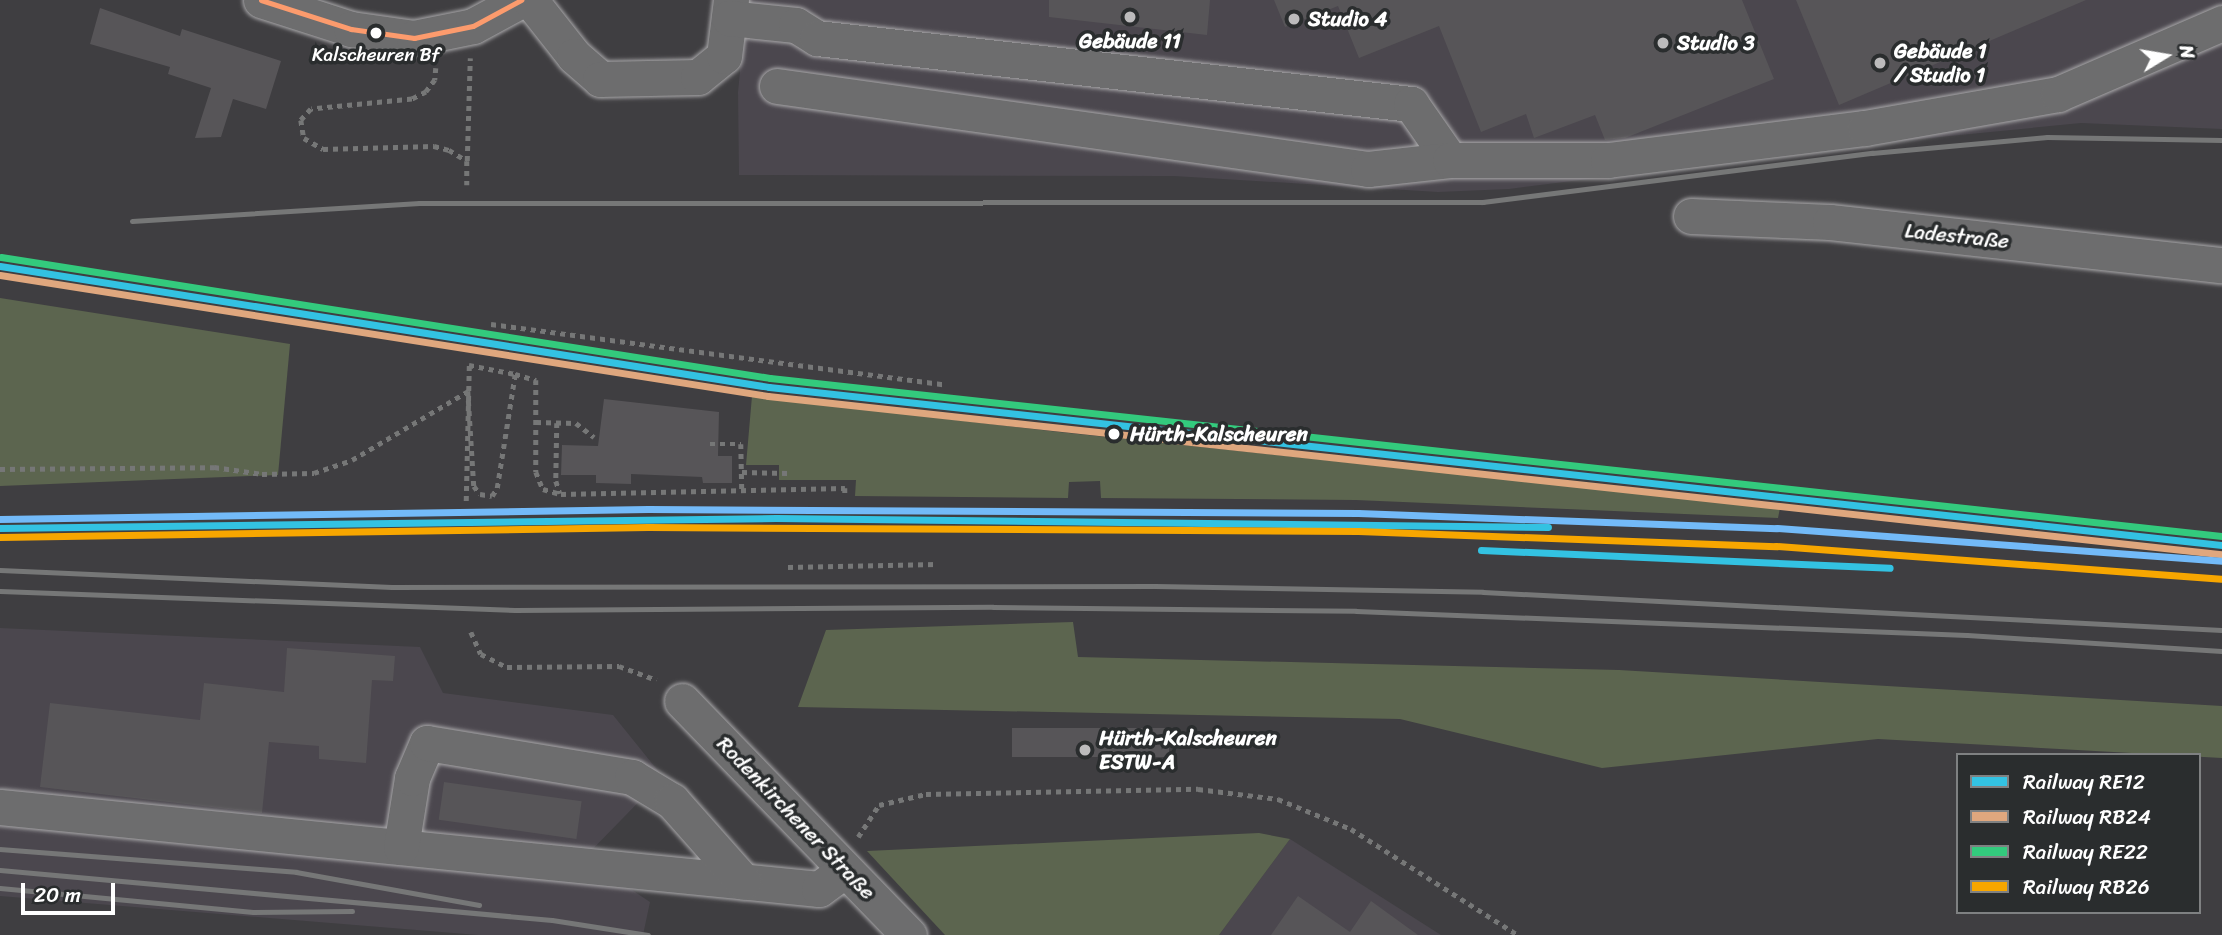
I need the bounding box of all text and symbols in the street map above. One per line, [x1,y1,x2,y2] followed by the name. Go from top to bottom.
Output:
[1308,6,1387,32] place label: Studio 4
[1122,9,1138,25] marker: Gebäude 11
[1286,11,1302,27] marker: Studio 4
[2131,21,2201,91] north arrow
[369,26,383,40] marker: Kalscheuren Bf
[1079,28,1181,54] place label: Gebäude 11
[1677,30,1755,56] place label: Studio 3
[1655,35,1671,51] marker: Studio 3
[1894,38,1987,88] place label: Gebäude 1 / Studio 1
[2170,42,2205,62] text: N
[312,44,440,66] place label: Kalscheuren Bf
[1872,55,1888,71] marker: Gebäude 1 / Studio 1
[1904,218,2010,254] street label: Ladestraße
[1130,421,1308,447] place label: Hürth-Kalscheuren
[1104,424,1124,444] marker: Hürth-Kalscheuren
[1099,725,1277,775] place label: Hürth-Kalscheuren ESTW-A
[711,731,881,905] street label: Rodenkirchener Straße
[1077,742,1093,758] marker: Hürth-Kalscheuren ESTW-A
[1956,753,2201,914] legend
[2023,763,2145,801] text: Railway RE12
[2023,798,2151,836] text: Railway RB24
[2023,833,2148,871] text: Railway RE22
[2023,868,2150,906] text: Railway RB26
[24,869,119,913] scale bar
[34,876,81,914] text: 20 m

